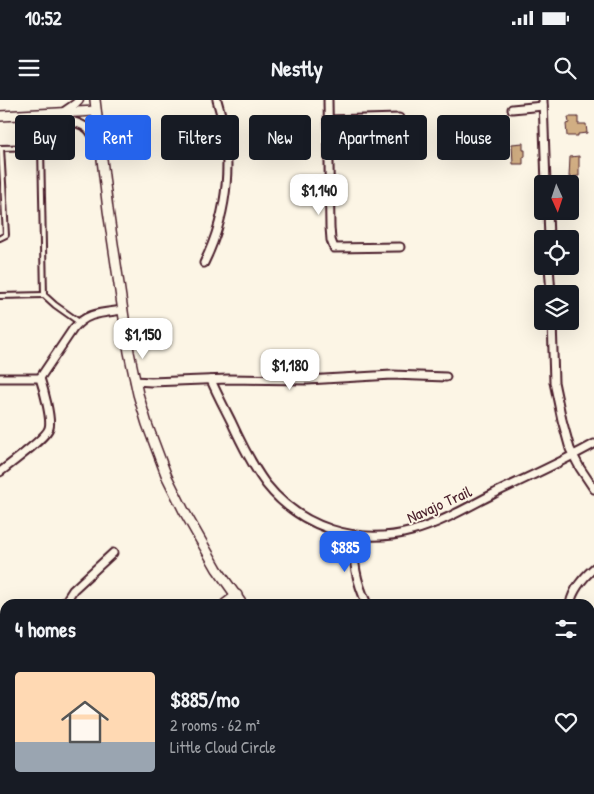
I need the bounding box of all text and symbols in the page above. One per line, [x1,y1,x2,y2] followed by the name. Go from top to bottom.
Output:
[25,5,62,31] text: 10:52
[271,53,323,83] text: Nestly
[15,54,43,82] icon: menu
[551,54,579,82] icon: search
[15,115,75,160] chip: Buy
[85,115,151,160] chip: Rent
[161,115,239,160] chip: Filters
[249,115,311,160] chip: New
[321,115,427,160] chip: Apartment
[437,115,510,160] chip: House
[278,174,360,216] pin: $1,140
[534,175,579,220] north arrow
[534,175,579,330] map controls
[301,179,337,201] text: $1,140
[534,230,579,275] button: locate
[534,285,579,330] button: layers
[102,318,184,360] pin: $1,150
[125,323,161,345] text: $1,150
[249,348,331,391] pin: $1,180
[271,354,309,376] text: $1,180
[403,480,476,528] street label: Navajo Trail
[315,530,375,573] pin: $885
[331,536,359,558] text: $885
[15,615,76,644] text: 4 homes
[552,615,580,643] icon: filters
[170,685,239,714] text: $885/mo
[55,692,115,752] icon: home
[552,708,580,736] icon: heart
[170,714,260,736] text: 2 rooms · 62 m²
[170,736,276,758] text: Little Cloud Circle

